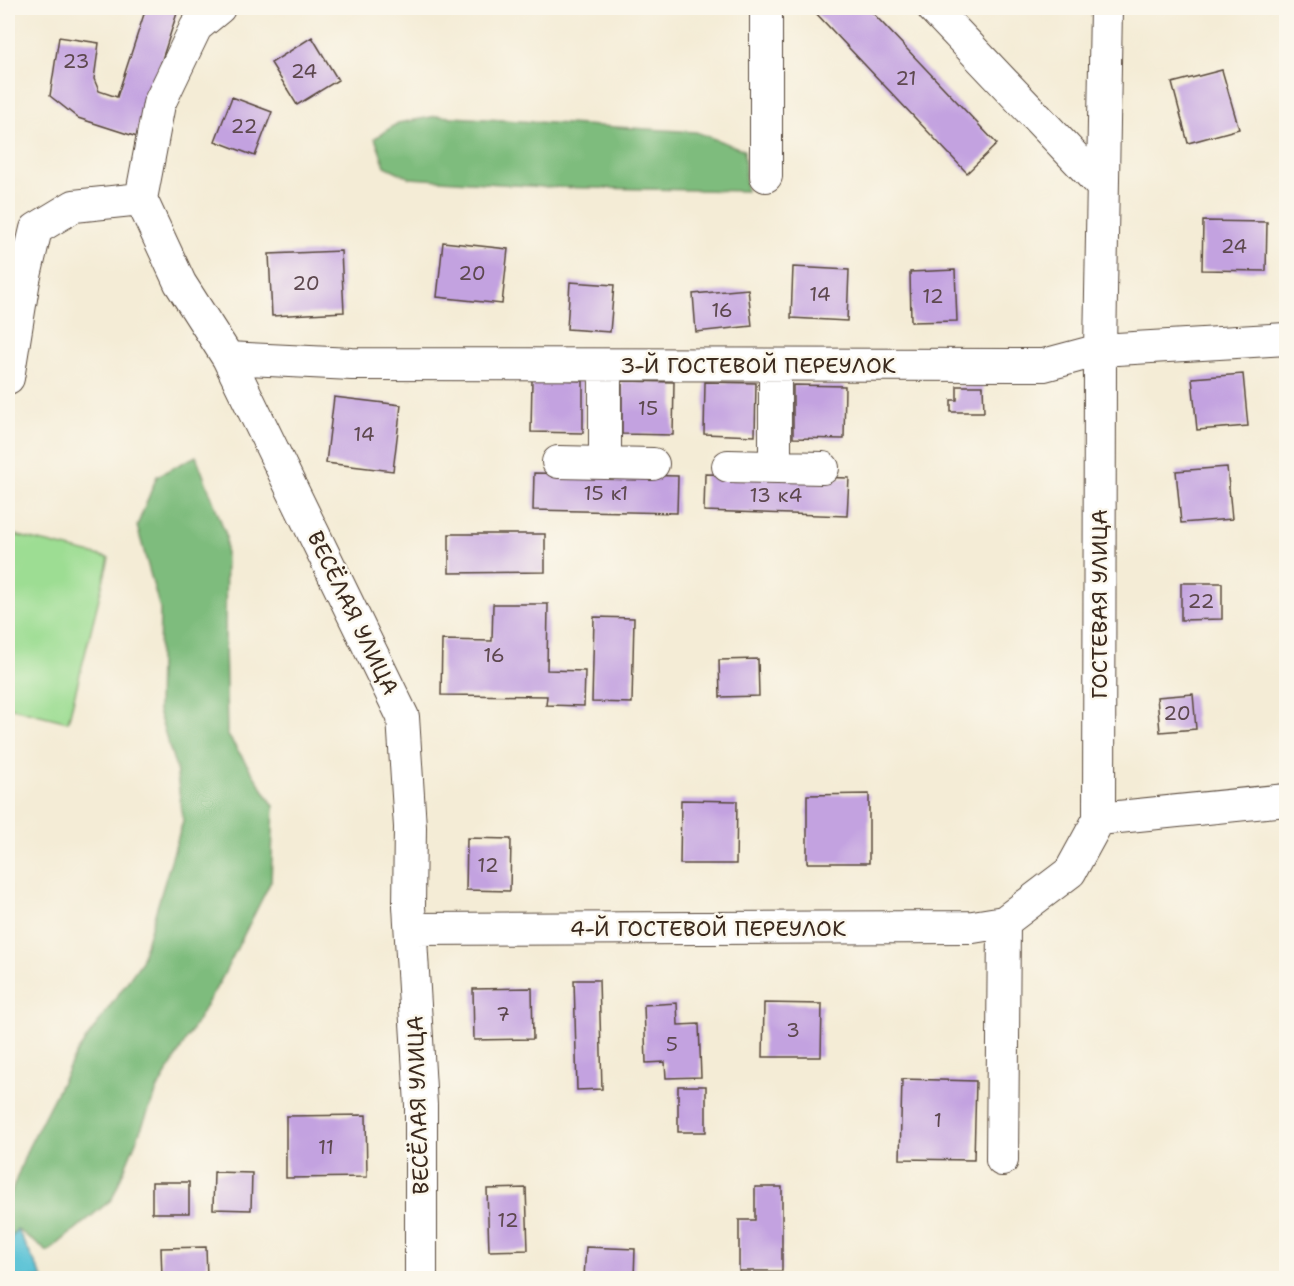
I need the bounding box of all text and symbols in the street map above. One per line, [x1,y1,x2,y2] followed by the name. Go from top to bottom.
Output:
[63,48,89,74] house number: 23
[291,58,317,84] house number: 24
[895,65,917,91] house number: 21
[231,113,258,139] house number: 22
[1221,233,1247,259] house number: 24
[458,260,486,286] house number: 20
[292,270,320,296] house number: 20
[809,281,831,307] house number: 14
[922,283,944,309] house number: 12
[711,297,733,323] house number: 16
[620,351,896,380] street label: 3-Й ГОСТЕВОЙ ПЕРЕУЛОК
[638,395,658,421] house number: 15
[353,421,375,447] house number: 14
[584,480,628,506] house number: 15 к1
[750,482,802,508] house number: 13 к4
[1085,509,1114,699] street label: ГОСТЕВАЯ УЛИЦА
[301,526,405,700] street label: ВЕСЁЛАЯ УЛИЦА
[1188,588,1215,614] house number: 22
[483,642,505,668] house number: 16
[1163,700,1191,726] house number: 20
[477,852,499,878] house number: 12
[570,914,846,943] street label: 4-Й ГОСТЕВОЙ ПЕРЕУЛОК
[496,1001,510,1027] house number: 7
[400,1015,436,1195] street label: ВЕСЁЛАЯ УЛИЦА
[786,1017,800,1043] house number: 3
[666,1031,678,1057] house number: 5
[934,1107,942,1133] house number: 1
[318,1134,334,1160] house number: 11
[497,1207,519,1233] house number: 12

